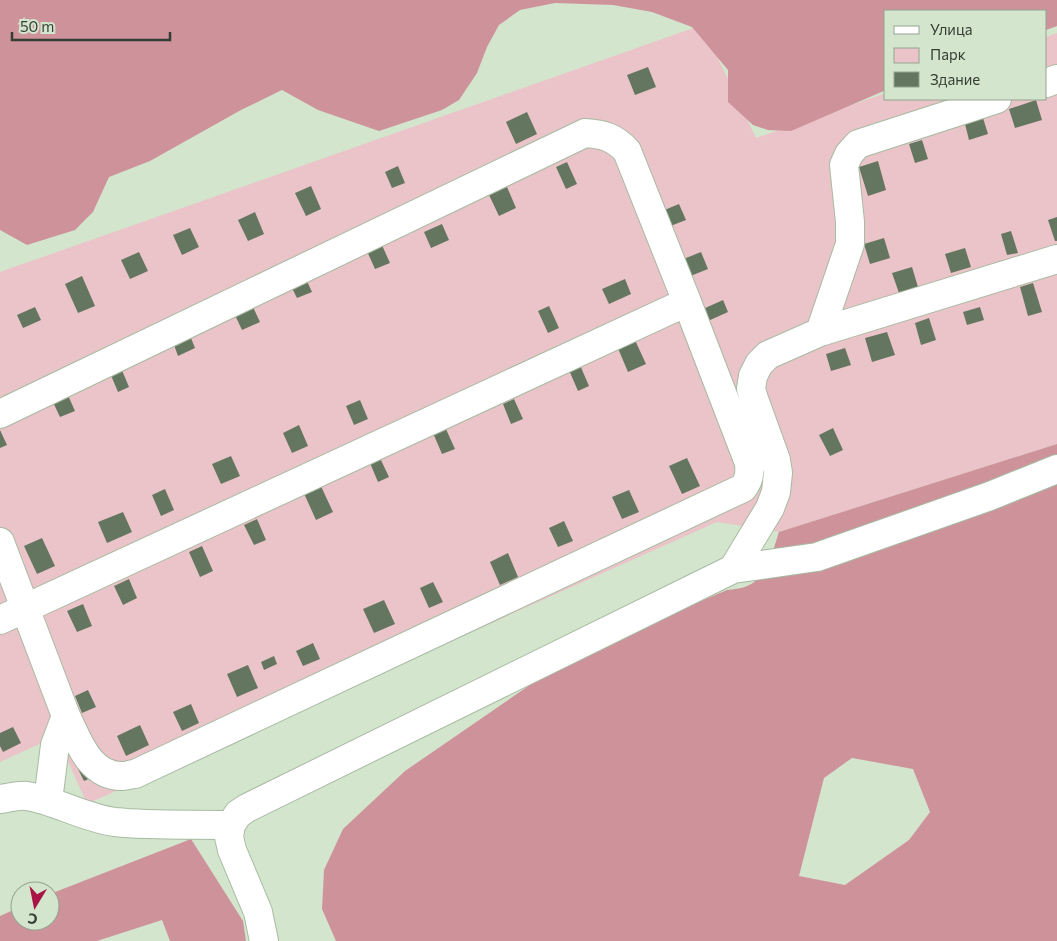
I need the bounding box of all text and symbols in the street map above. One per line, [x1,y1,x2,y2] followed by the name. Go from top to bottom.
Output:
[12,10,170,42] scale bar
[884,10,1047,100] legend
[20,17,54,35] text: 50 m
[930,20,972,38] text: Улица
[930,45,966,63] text: Парк
[930,70,980,88] text: Здание
[10,881,60,931] north arrow
[26,910,39,928] text: С

